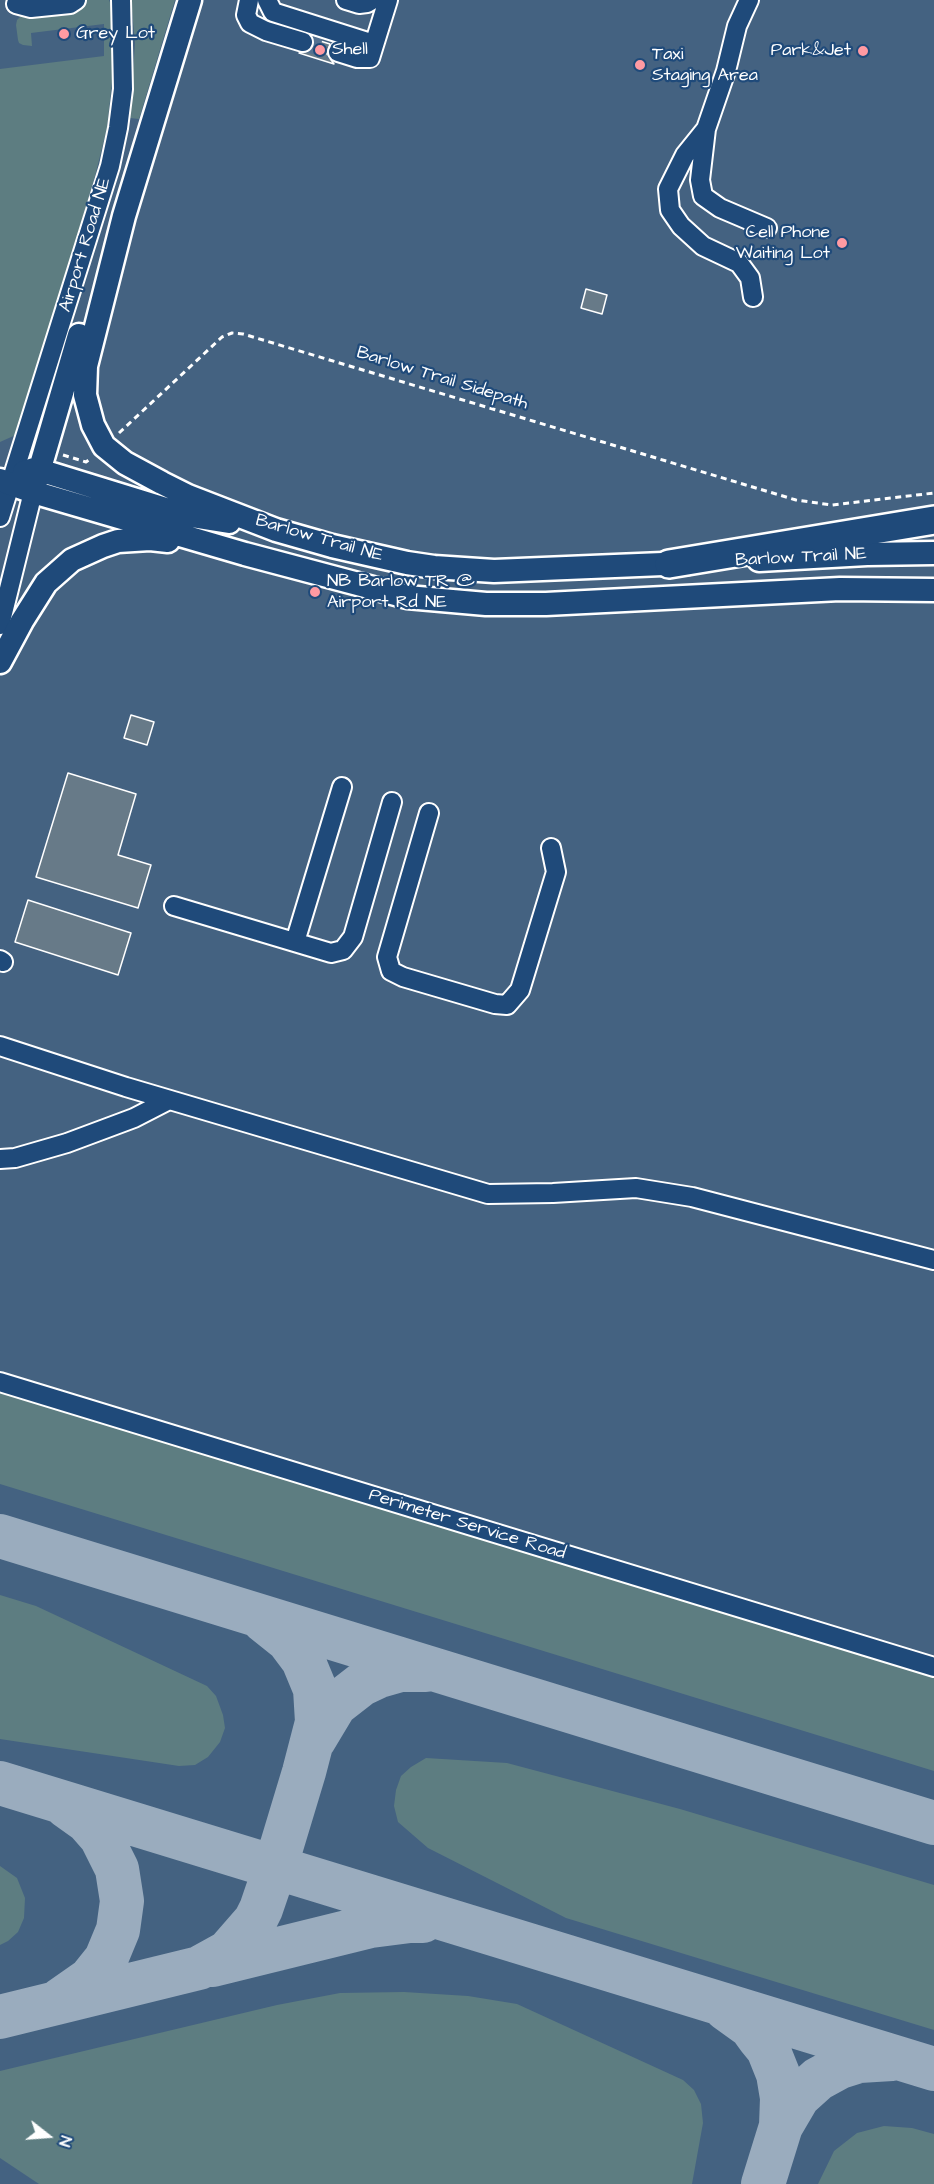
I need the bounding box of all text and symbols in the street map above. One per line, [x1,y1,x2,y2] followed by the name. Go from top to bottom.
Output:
[76,23,155,45] place label: Grey Lot
[57,27,71,41] marker: Grey Lot
[332,39,368,61] place label: Shell
[771,40,851,62] place label: Park&Jet
[313,43,327,57] marker: Shell
[652,44,758,86] place label: Taxi Staging Area
[856,44,870,58] marker: Park&Jet
[633,58,647,72] marker: Taxi Staging Area
[55,175,117,315] street label: Airport Road NE
[736,222,830,264] place label: Cell Phone Waiting Lot
[835,236,849,250] marker: Cell Phone Waiting Lot
[354,343,530,415] street label: Barlow Trail Sidepath
[253,510,385,568] street label: Barlow Trail NE
[735,544,867,572] street label: Barlow Trail NE
[327,571,475,614] place label: NB Barlow TR @ Airport Rd NE
[308,585,322,599] marker: NB Barlow TR @ Airport Rd NE
[366,1485,568,1565] street label: Perimeter Service Road
[18,2106,78,2166] north arrow
[53,2133,77,2149] text: N

